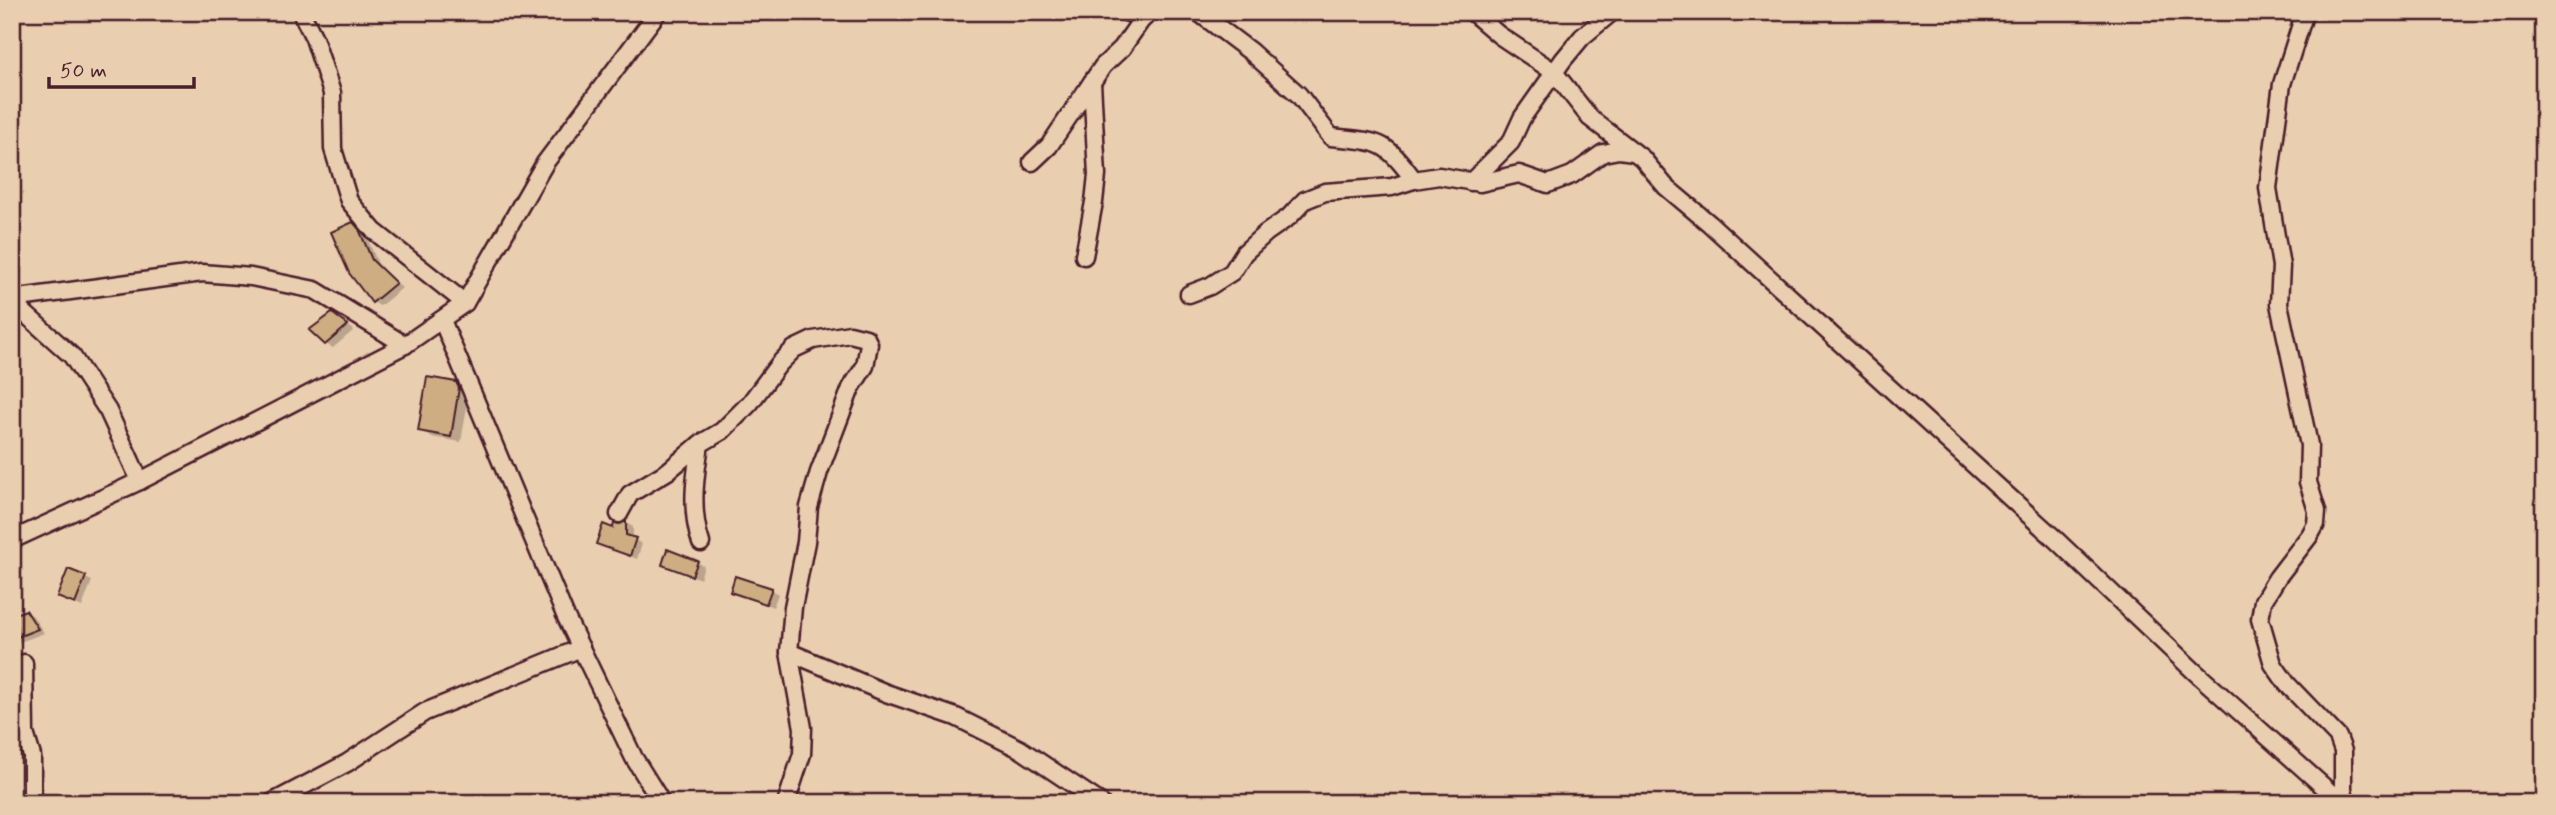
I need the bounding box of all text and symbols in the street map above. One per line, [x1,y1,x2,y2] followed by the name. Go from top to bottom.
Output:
[49,46,194,90] scale bar
[60,57,107,85] text: 50 m

